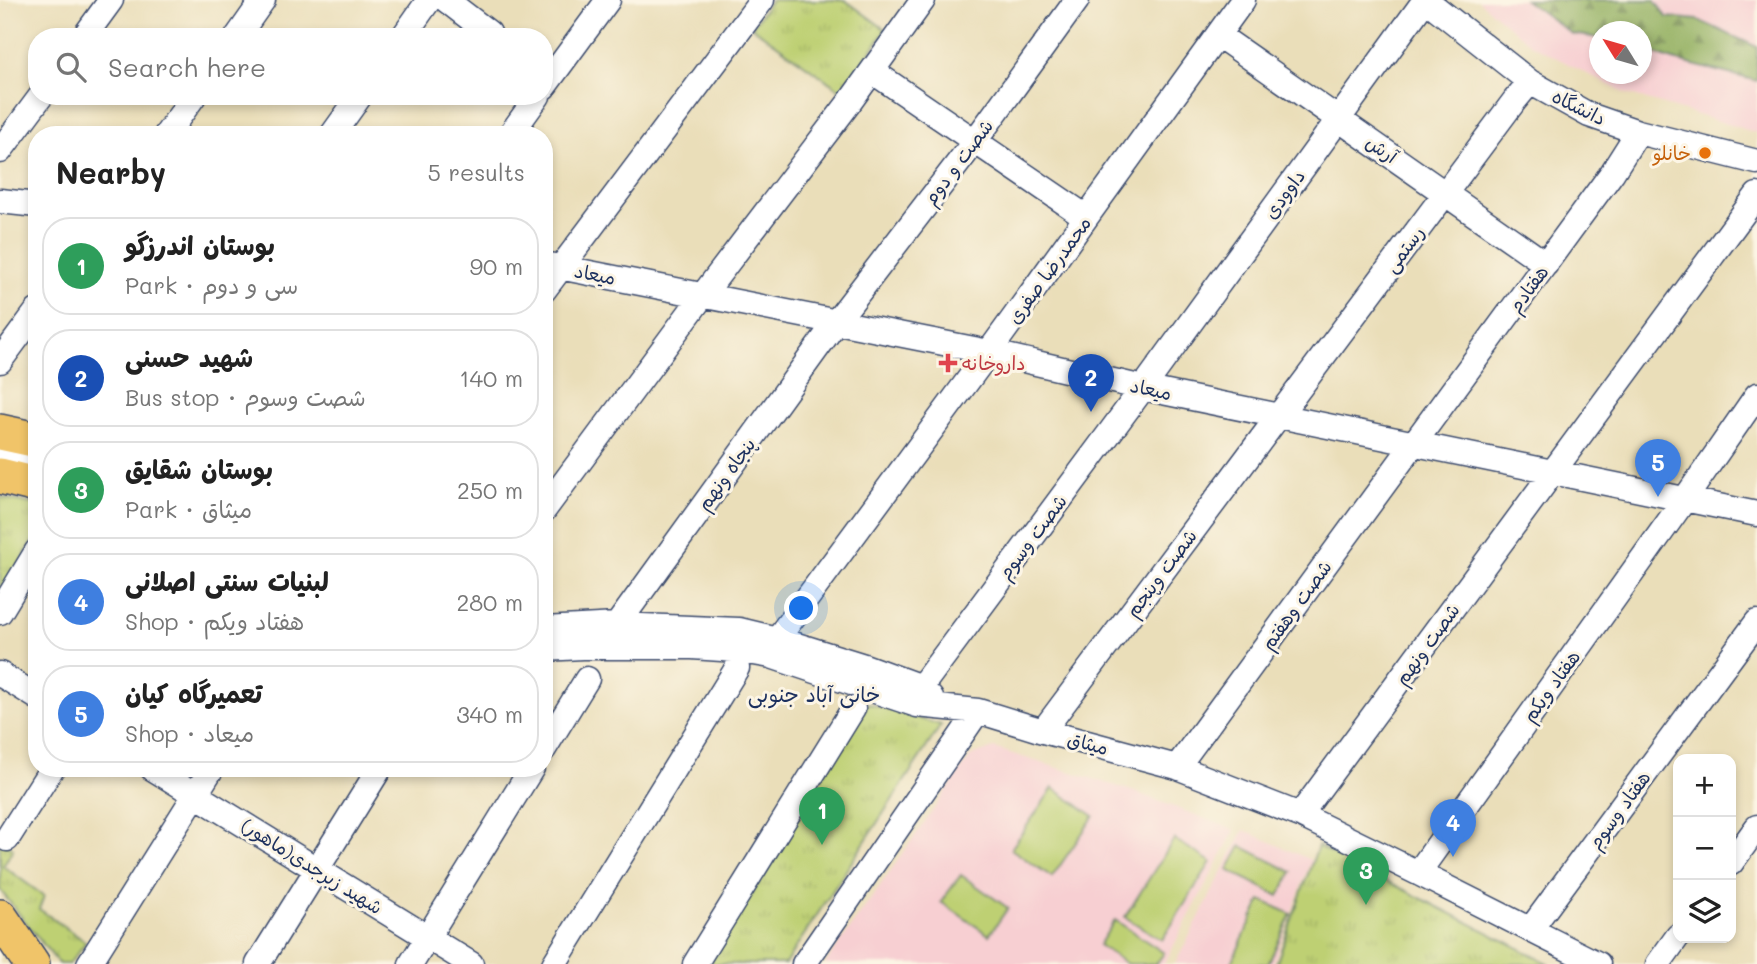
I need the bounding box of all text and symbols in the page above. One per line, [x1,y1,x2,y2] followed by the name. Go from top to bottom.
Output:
[1589,21,1652,84] north arrow
[28,28,553,105] search box
[52,48,90,86] icon: search
[108,50,266,84] text: Search here
[1548,83,1610,130] street label: دانشگاه
[917,114,1000,211] street label: شصت و دوم
[1361,129,1404,169] street label: آرش
[1652,140,1691,166] place label: خانلو
[1697,145,1713,161] marker: خانلو
[56,152,166,192] text: Nearby
[428,157,525,187] text: 5 results
[1257,164,1310,223] street label: داوودی
[1001,211,1096,329] street label: محمدرضا صفری
[1378,220,1430,278] street label: رستمی
[125,228,275,262] text: بوستان اندرزگو
[76,251,86,281] text: 1
[470,251,523,281] text: 90 m
[572,257,618,290] street label: میعاد
[1502,260,1556,319] street label: هفتادم
[125,270,298,300] text: Park · سی و دوم
[125,340,253,374] text: شهید حسنی
[962,350,1025,376] place label: داروخانه
[1068,354,1114,412] pin: 2
[940,355,956,371] marker: داروخانه
[75,363,87,393] text: 2
[459,363,523,393] text: 140 m
[1128,372,1174,405] street label: میعاد
[125,382,366,412] text: Bus stop · شصت وسوم
[691,432,763,517] street label: پنجاه ونهم
[1635,439,1681,497] pin: 5
[125,452,273,486] text: بوستان شقایق
[74,475,88,505] text: 3
[457,475,523,505] text: 250 m
[991,489,1074,586] street label: شصت وسوم
[125,494,252,524] text: Park · میثاق
[1119,524,1204,623] street label: شصت وپنجم
[1255,555,1339,656] street label: شصت وهفتم
[125,564,329,598] text: لبنیات سنتی اصلانی
[74,587,88,617] text: 4
[456,587,523,617] text: 280 m
[784,591,818,625] your location
[1388,598,1467,691] street label: شصت ونهم
[125,606,304,636] text: Shop · هفتاد ویکم
[1516,645,1588,729] street label: هفتاد ویکم
[125,676,262,710] text: تعمیرگاه کیان
[748,680,880,709] district label: خانی آباد جنوبی
[74,699,88,729] text: 5
[456,699,523,729] text: 340 m
[125,718,254,748] text: Shop · میعاد
[1065,725,1111,760] street label: میثاق
[1673,754,1736,943] map controls
[1673,754,1736,817] button: +
[1582,765,1658,856] street label: هفتاد وسوم
[799,787,845,845] pin: 1
[1430,799,1476,857] pin: 4
[237,812,388,919] street label: شهید زبرجدی(ماهور)
[1673,817,1736,880] button: −
[1343,847,1389,905] pin: 3
[1673,880,1736,943] button: layers

